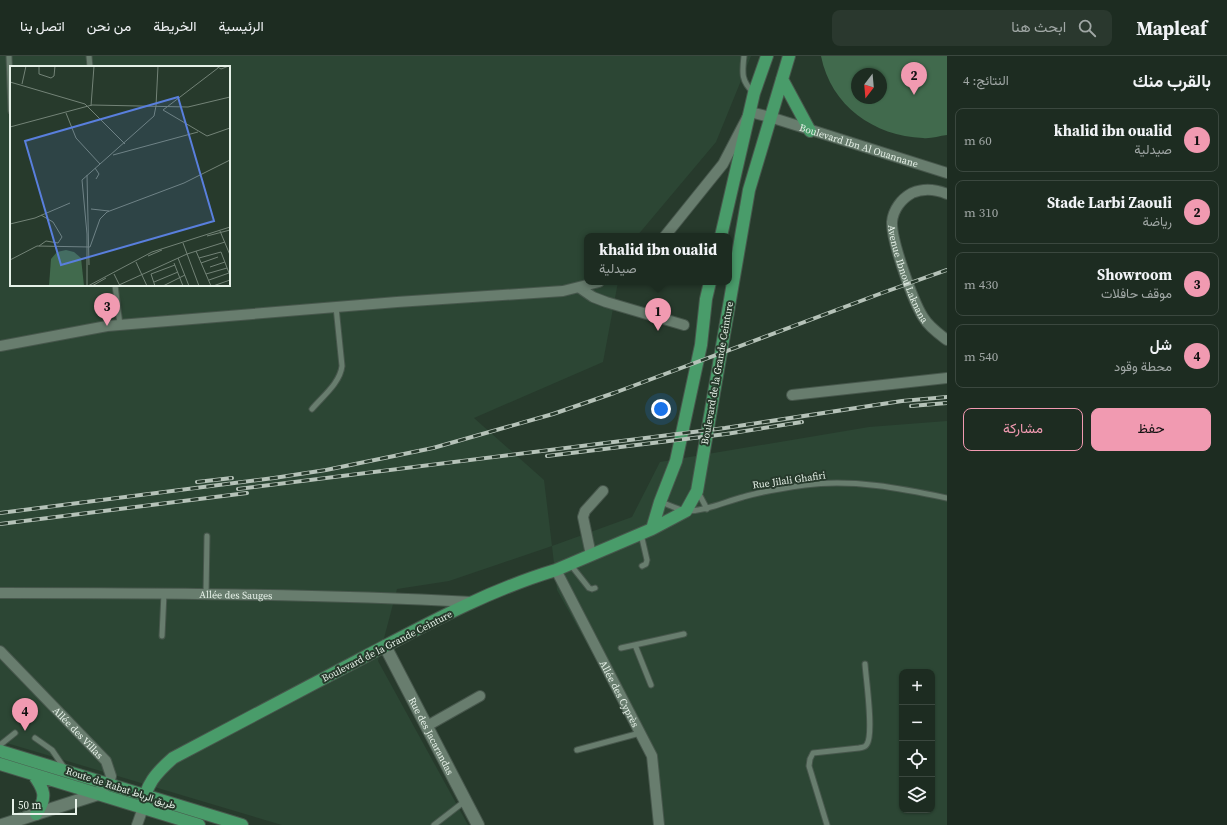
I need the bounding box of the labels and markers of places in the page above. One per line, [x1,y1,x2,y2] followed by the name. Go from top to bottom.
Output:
[901,62,927,95] pin: 2
[94,293,120,326] pin: 3
[645,298,671,331] pin: 1
[12,698,38,731] pin: 4

